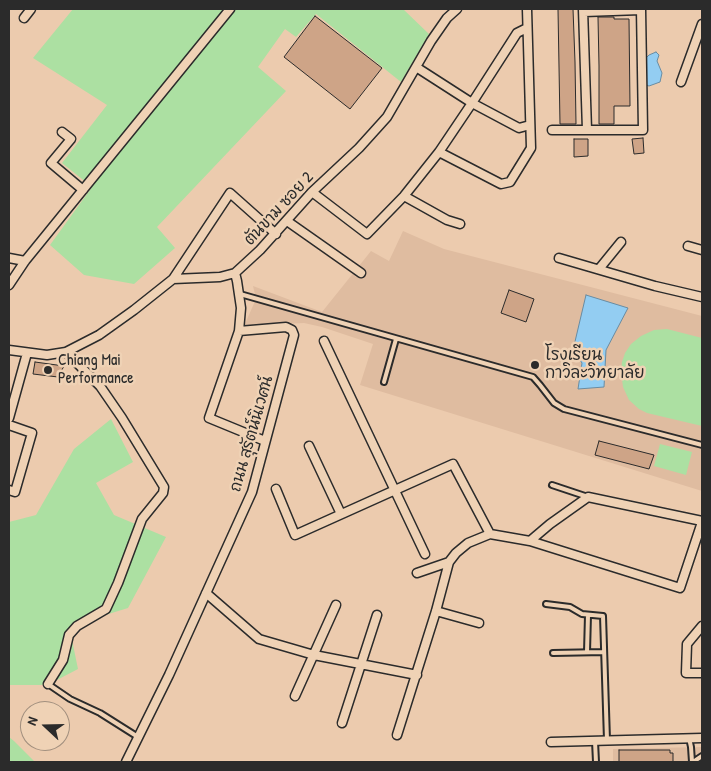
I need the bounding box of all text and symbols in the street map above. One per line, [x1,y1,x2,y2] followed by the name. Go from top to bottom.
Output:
[240,168,318,250] street label: ตันขาม ซอย 2
[545,346,645,384] place label: โรงเรียน กาวิละวิทยาลัย
[58,351,134,389] place label: Chiang Mai Performance
[529,359,541,371] marker: โรงเรียน กาวิละวิทยาลัย
[42,364,54,376] marker: Chiang Mai Performance
[226,374,278,494] street label: ถนน สุรัตน์นิเวศน์
[20,701,70,751] north arrow
[21,714,42,728] text: N

